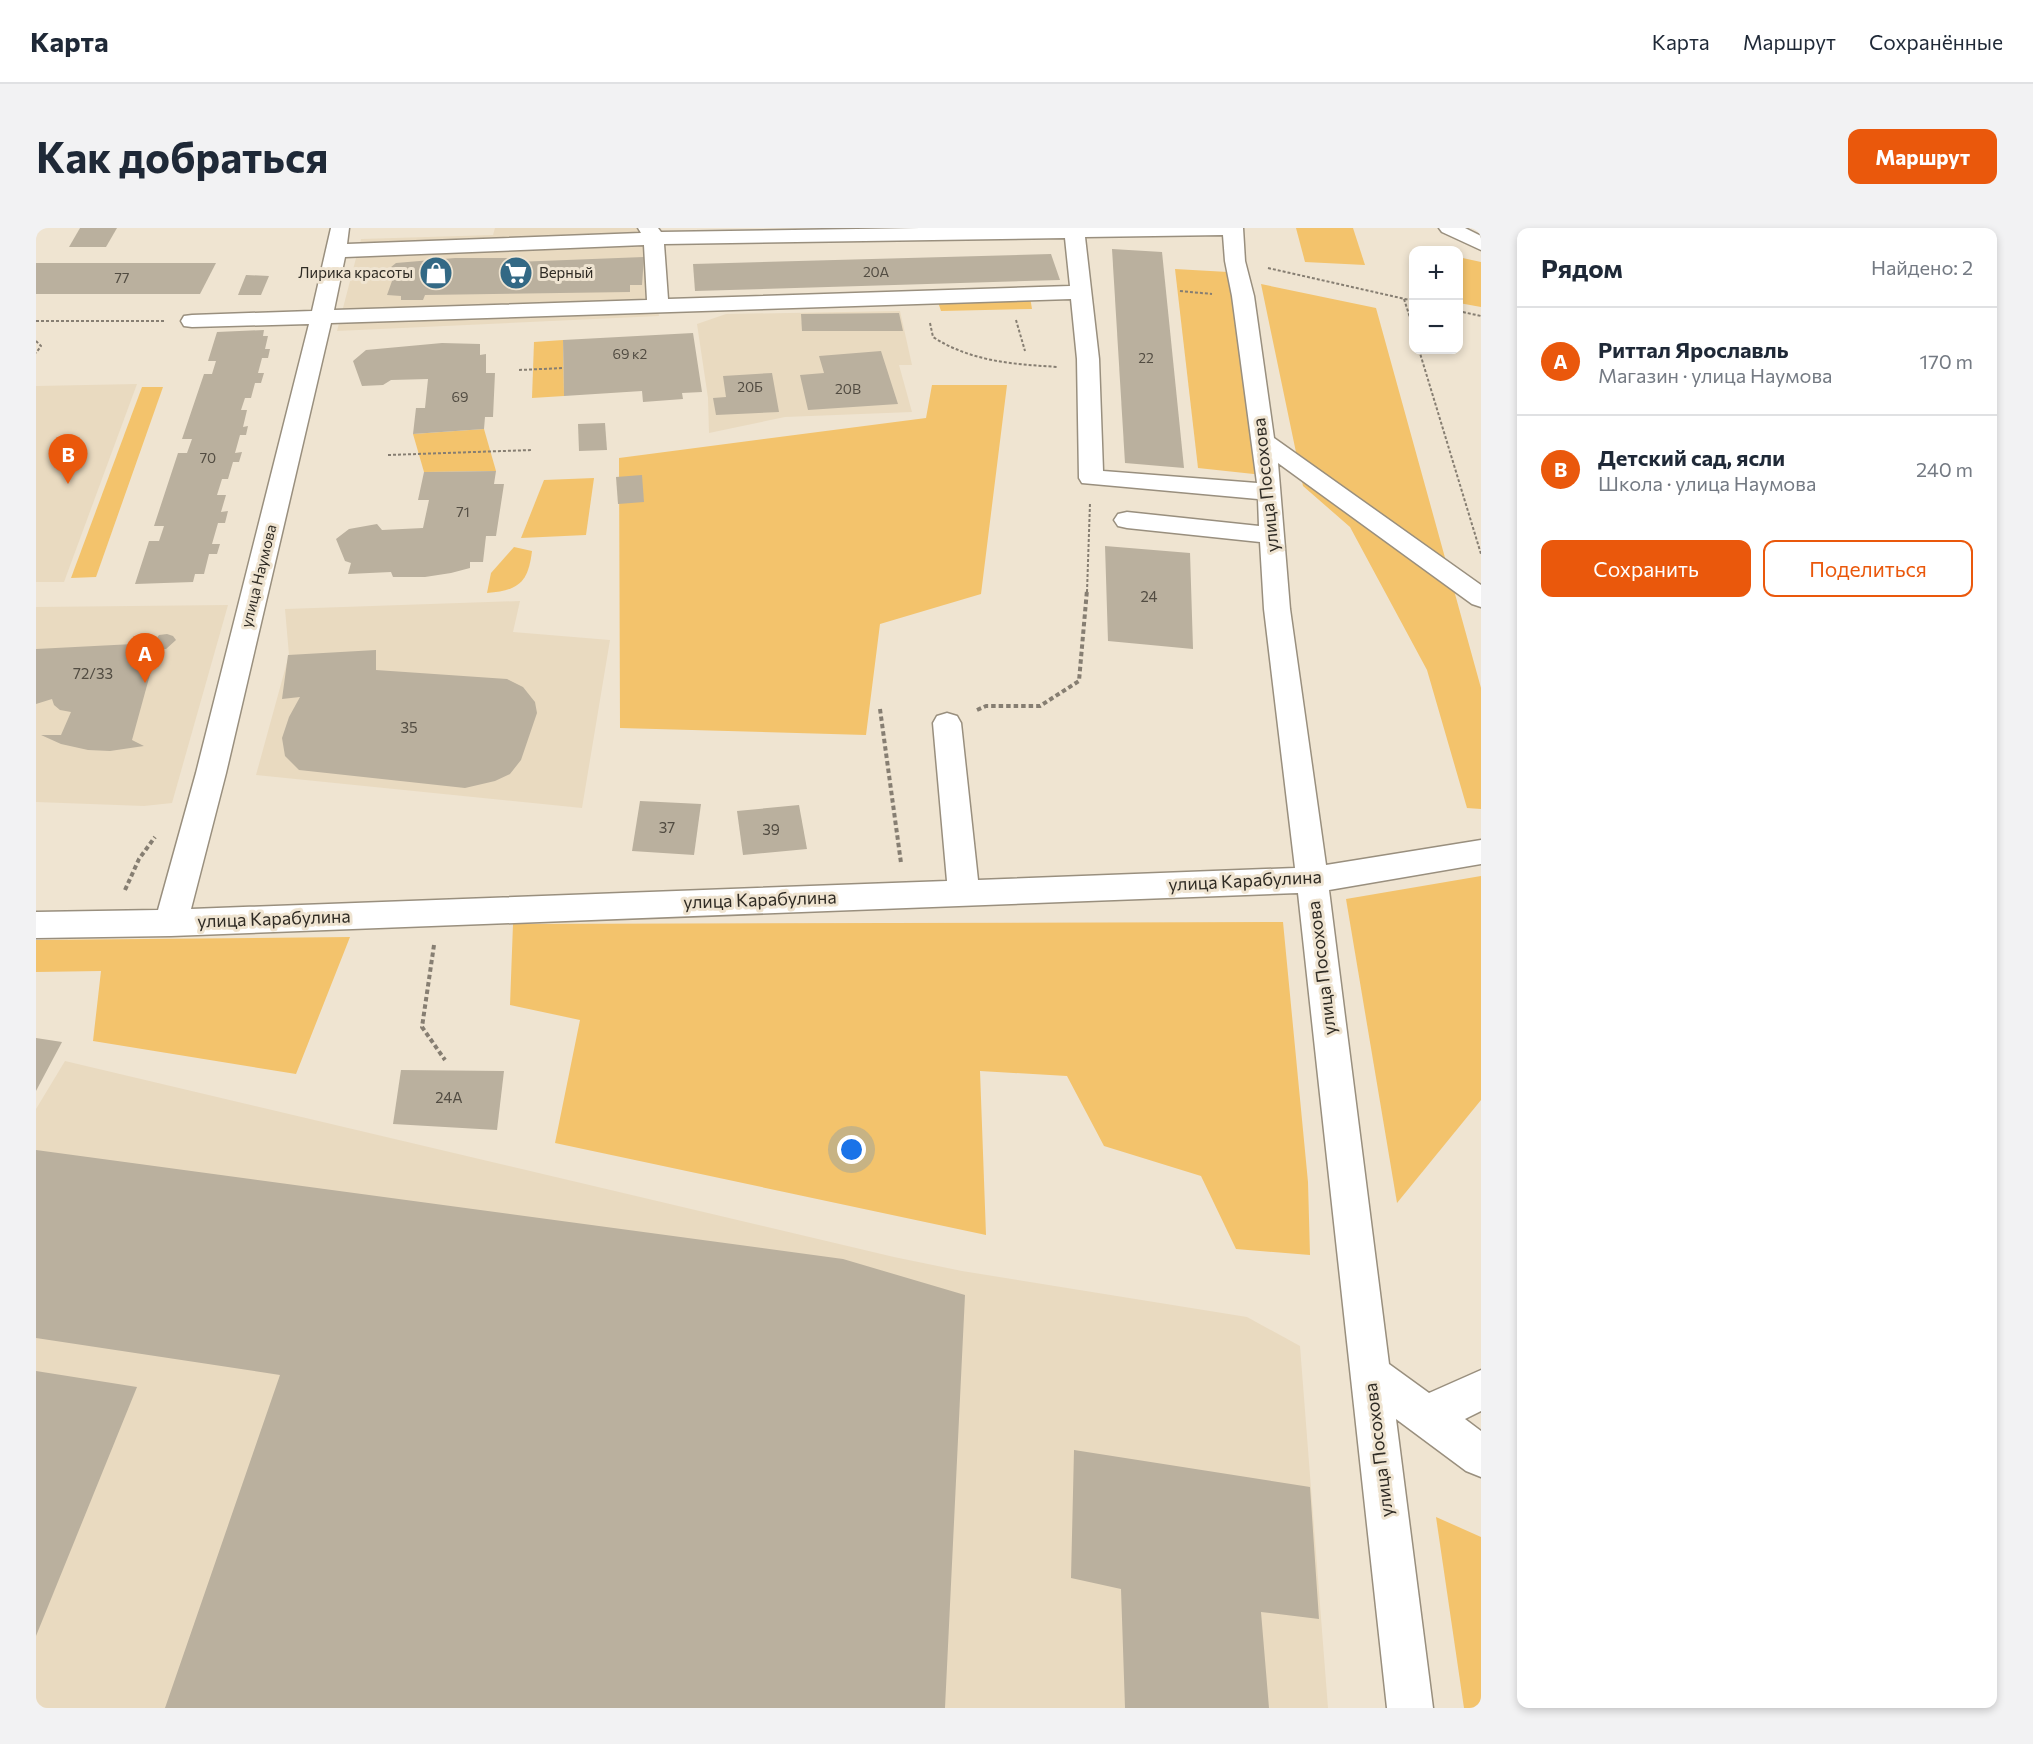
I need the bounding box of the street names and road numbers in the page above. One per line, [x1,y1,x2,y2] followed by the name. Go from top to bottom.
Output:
[1247,417,1283,553] street label: улица Посохова
[237,522,280,629] street label: улица Наумова
[1168,865,1322,895] street label: улица Карабулина
[683,885,837,913] street label: улица Карабулина
[1302,900,1340,1036] street label: улица Посохова
[197,904,351,932] street label: улица Карабулина
[1359,1382,1397,1518] street label: улица Посохова

